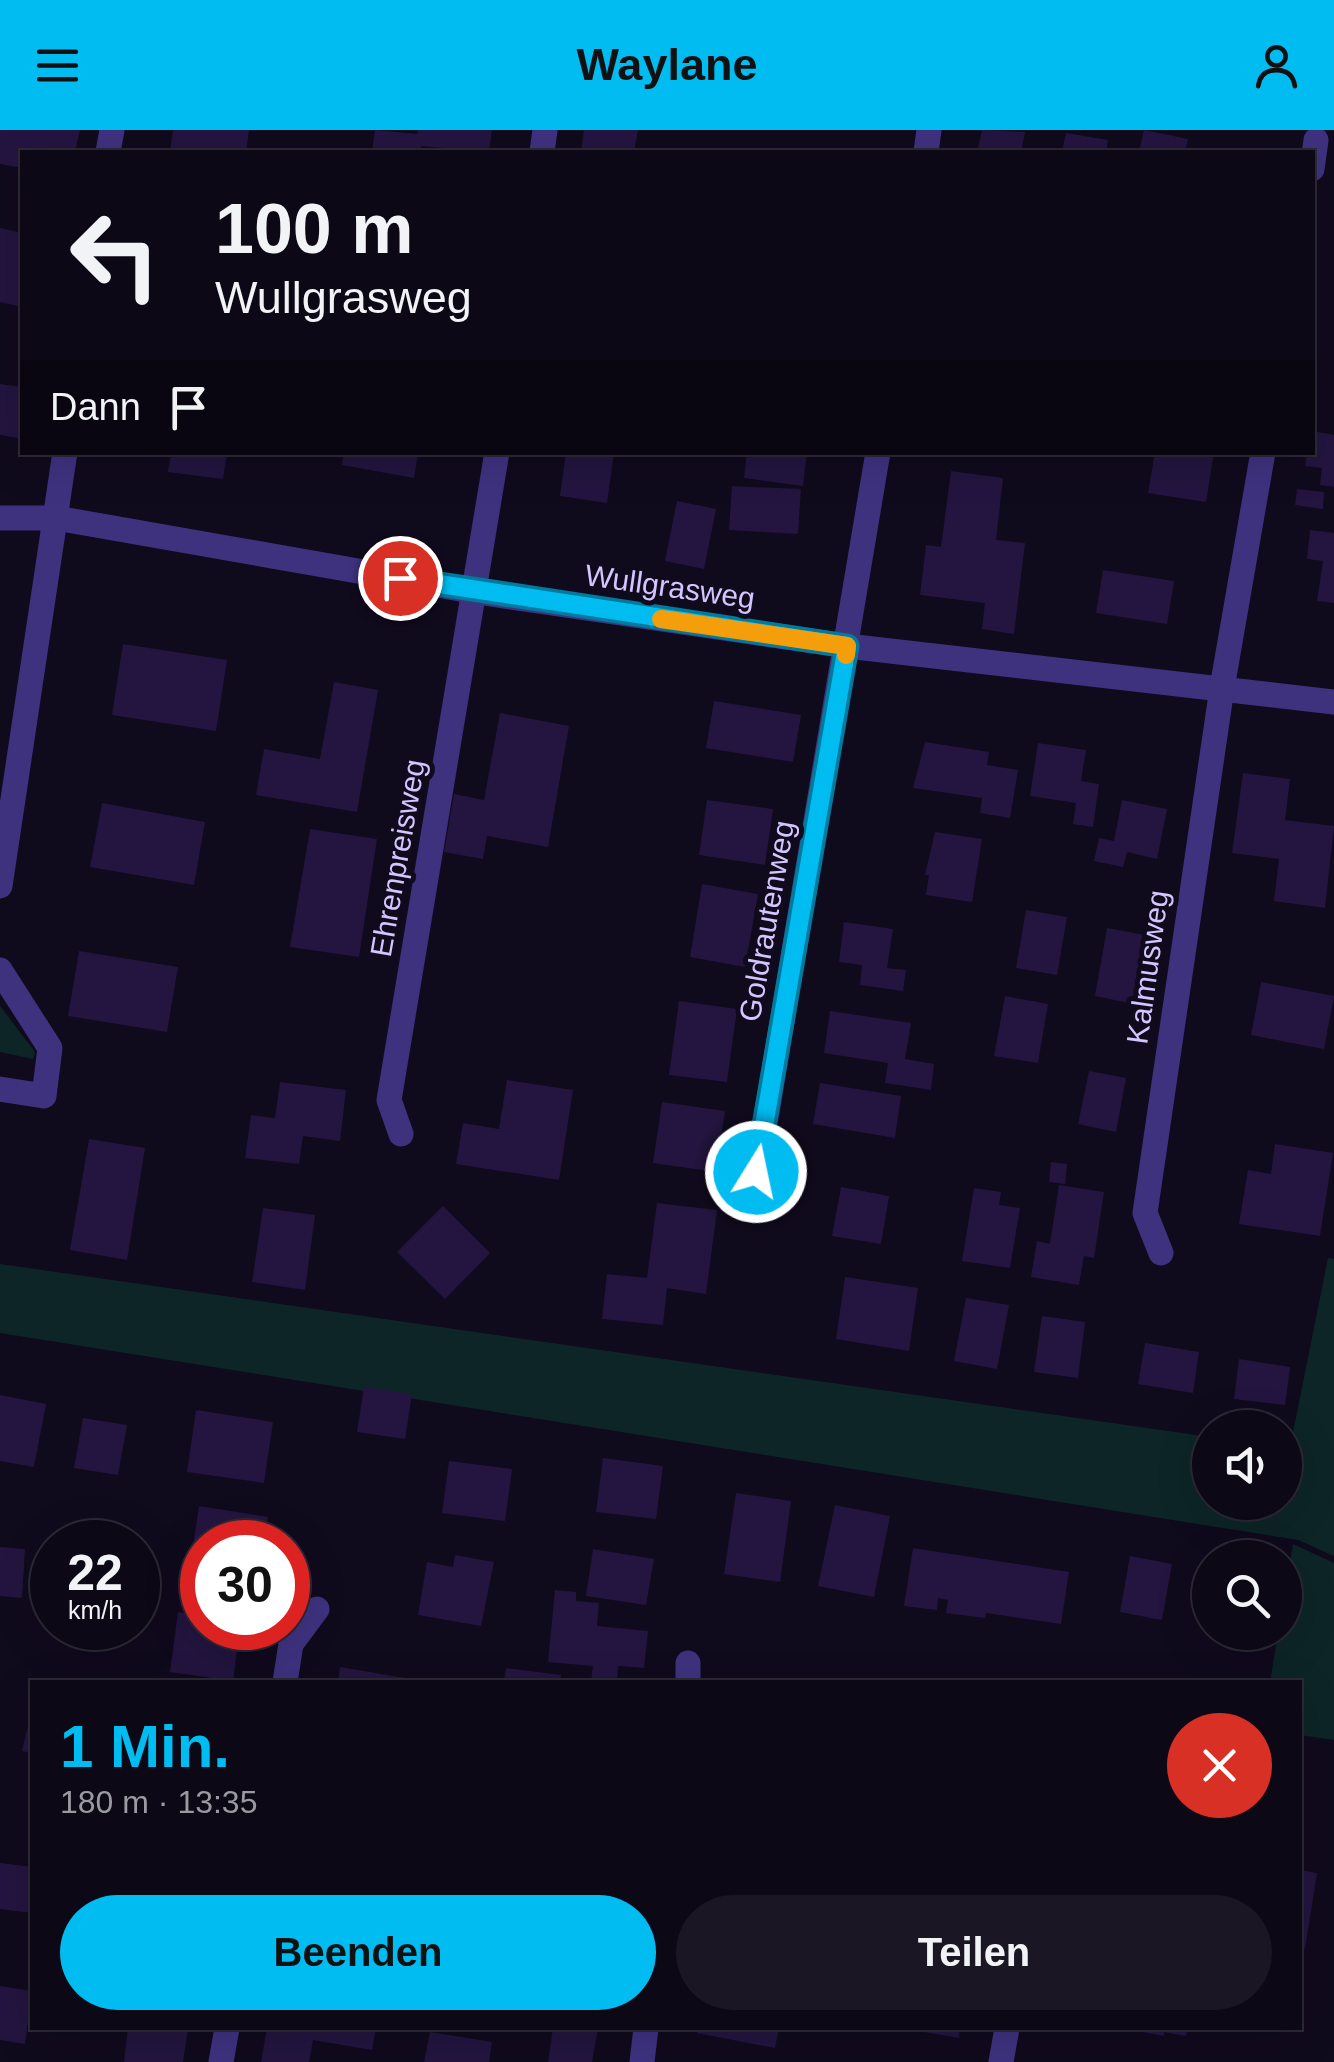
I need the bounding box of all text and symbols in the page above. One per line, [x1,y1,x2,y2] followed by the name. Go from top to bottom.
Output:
[30,38,85,93] icon: menu
[1249,38,1304,93] icon: person
[577,39,757,90] text: Waylane
[50,190,180,320] icon: left
[215,190,413,268] text: 100 m
[215,272,472,323] text: Wullgrasweg
[161,380,216,435] icon: arrive
[50,386,141,428] text: Dann
[358,536,443,621] pin
[373,551,428,606] icon: arrive
[583,558,757,615] street label: Wullgrasweg
[364,757,431,959] street label: Ehrenpreisweg
[733,818,800,1024] street label: Goldrautenweg
[1120,888,1175,1046] street label: Kalmusweg
[704,1120,808,1224] position arrow
[1192,1410,1302,1650] map controls
[1192,1410,1302,1520] button: sound
[180,1520,310,1650] speed limit sign: 30
[1192,1540,1302,1650] button: search
[67,1545,123,1601] text: 22
[68,1596,122,1624] text: km/h
[60,1713,230,1780] text: 1 Min.
[1167,1713,1272,1818] button: close
[60,1784,257,1820] text: 180 m · 13:35
[60,1895,656,2010] button: Beenden
[676,1895,1272,2010] button: Teilen

